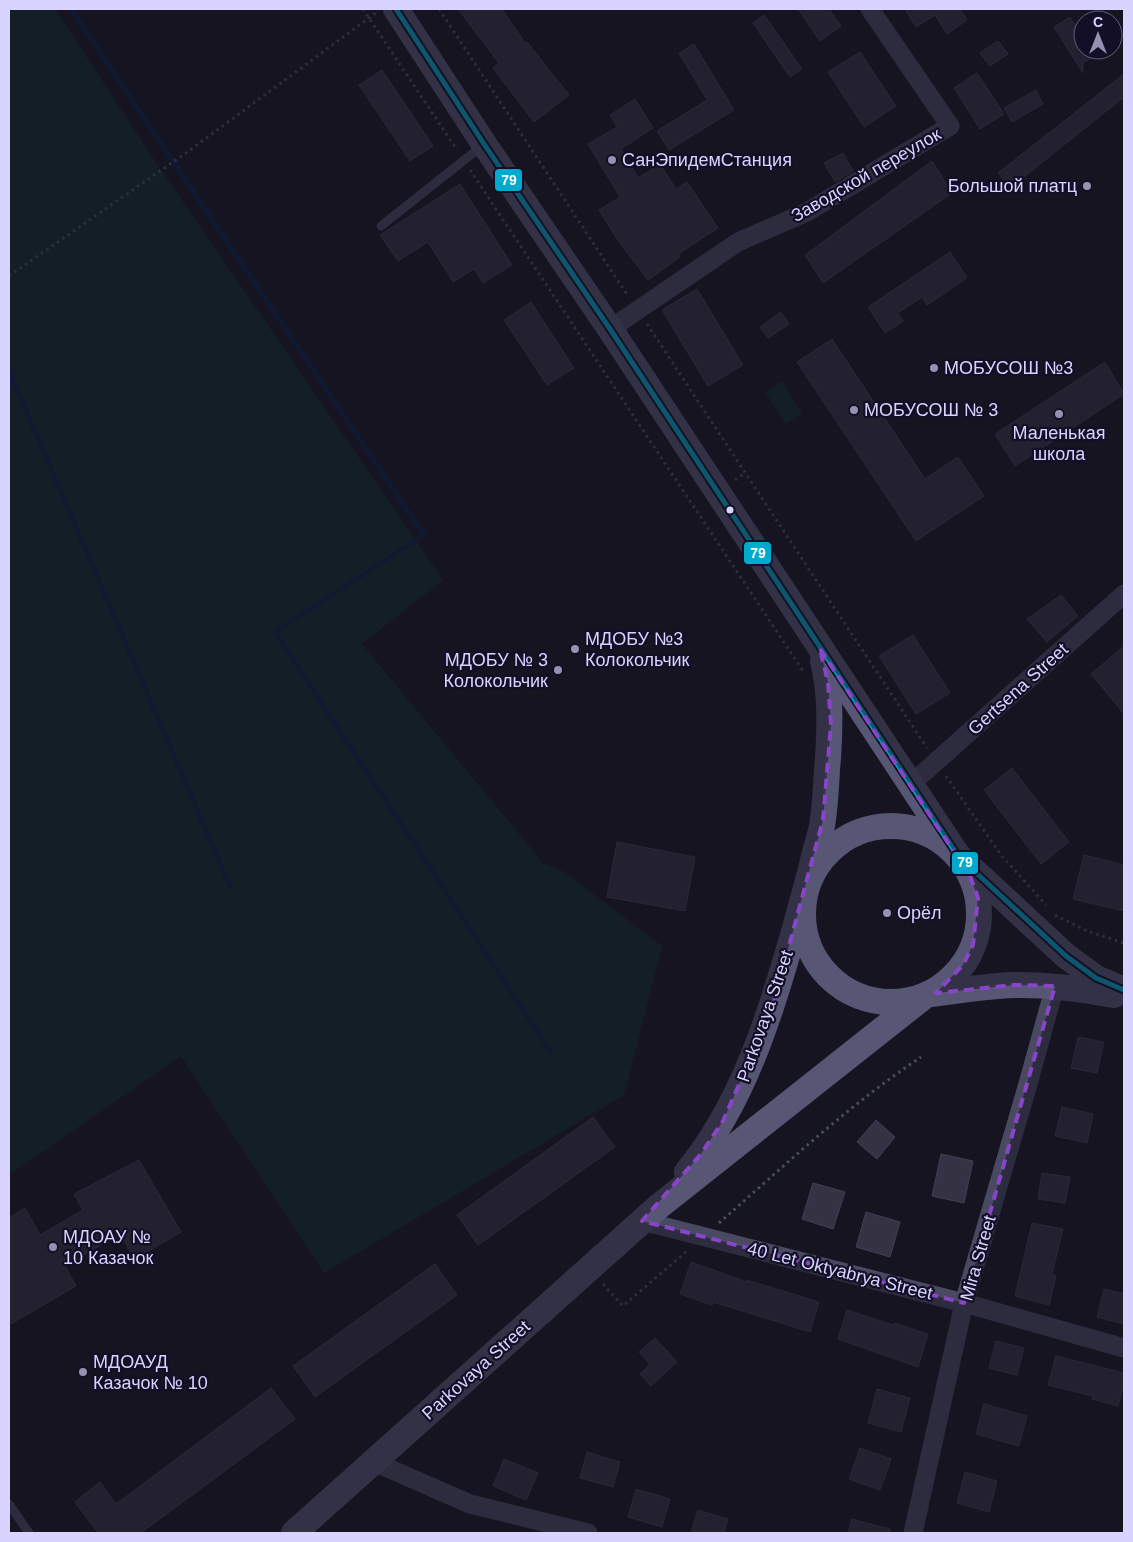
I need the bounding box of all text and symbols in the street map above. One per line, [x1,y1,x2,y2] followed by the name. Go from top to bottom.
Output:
[1073,10,1123,60] north arrow
[1093,14,1103,30] text: С
[788,124,944,226] street label: Заводской переулок
[622,150,792,170] place label: СанЭпидемСтанция
[606,154,618,166] marker: СанЭпидемСтанция
[494,168,523,192] line badge: 79
[501,172,517,188] text: 79
[948,176,1077,196] place label: Большой платц
[1081,180,1093,192] marker: Большой платц
[944,358,1073,378] place label: МОБУСОШ №3
[928,362,940,374] marker: МОБУСОШ №3
[864,400,998,420] place label: МОБУСОШ № 3
[848,404,860,416] marker: МОБУСОШ № 3
[1053,408,1065,420] marker: Маленькая школа
[1012,423,1106,464] place label: Маленькая школа
[725,505,735,515] unlabelled marker
[743,541,772,565] line badge: 79
[750,545,766,561] text: 79
[585,629,690,670] place label: МДОБУ №3 Колокольчик
[964,639,1072,739] street label: Gertsena Street
[569,643,581,655] marker: МДОБУ №3 Колокольчик
[444,650,548,691] place label: МДОБУ № 3 Колокольчик
[552,664,564,676] marker: МДОБУ № 3 Колокольчик
[951,851,979,875] line badge: 79
[957,854,973,870] text: 79
[897,903,942,923] place label: Орёл
[881,907,893,919] marker: Орёл
[733,947,797,1085] street label: Parkovaya Street
[956,1213,1000,1303] street label: Mira Street
[63,1227,154,1268] place label: МДОАУ № 10 Казачок
[745,1238,935,1304] street label: 40 Let Oktyabrya Street
[47,1241,59,1253] marker: МДОАУ № 10 Казачок
[418,1316,534,1424] street label: Parkovaya Street
[93,1352,208,1393] place label: МДОАУД Казачок № 10
[77,1366,89,1378] marker: МДОАУД Казачок № 10

